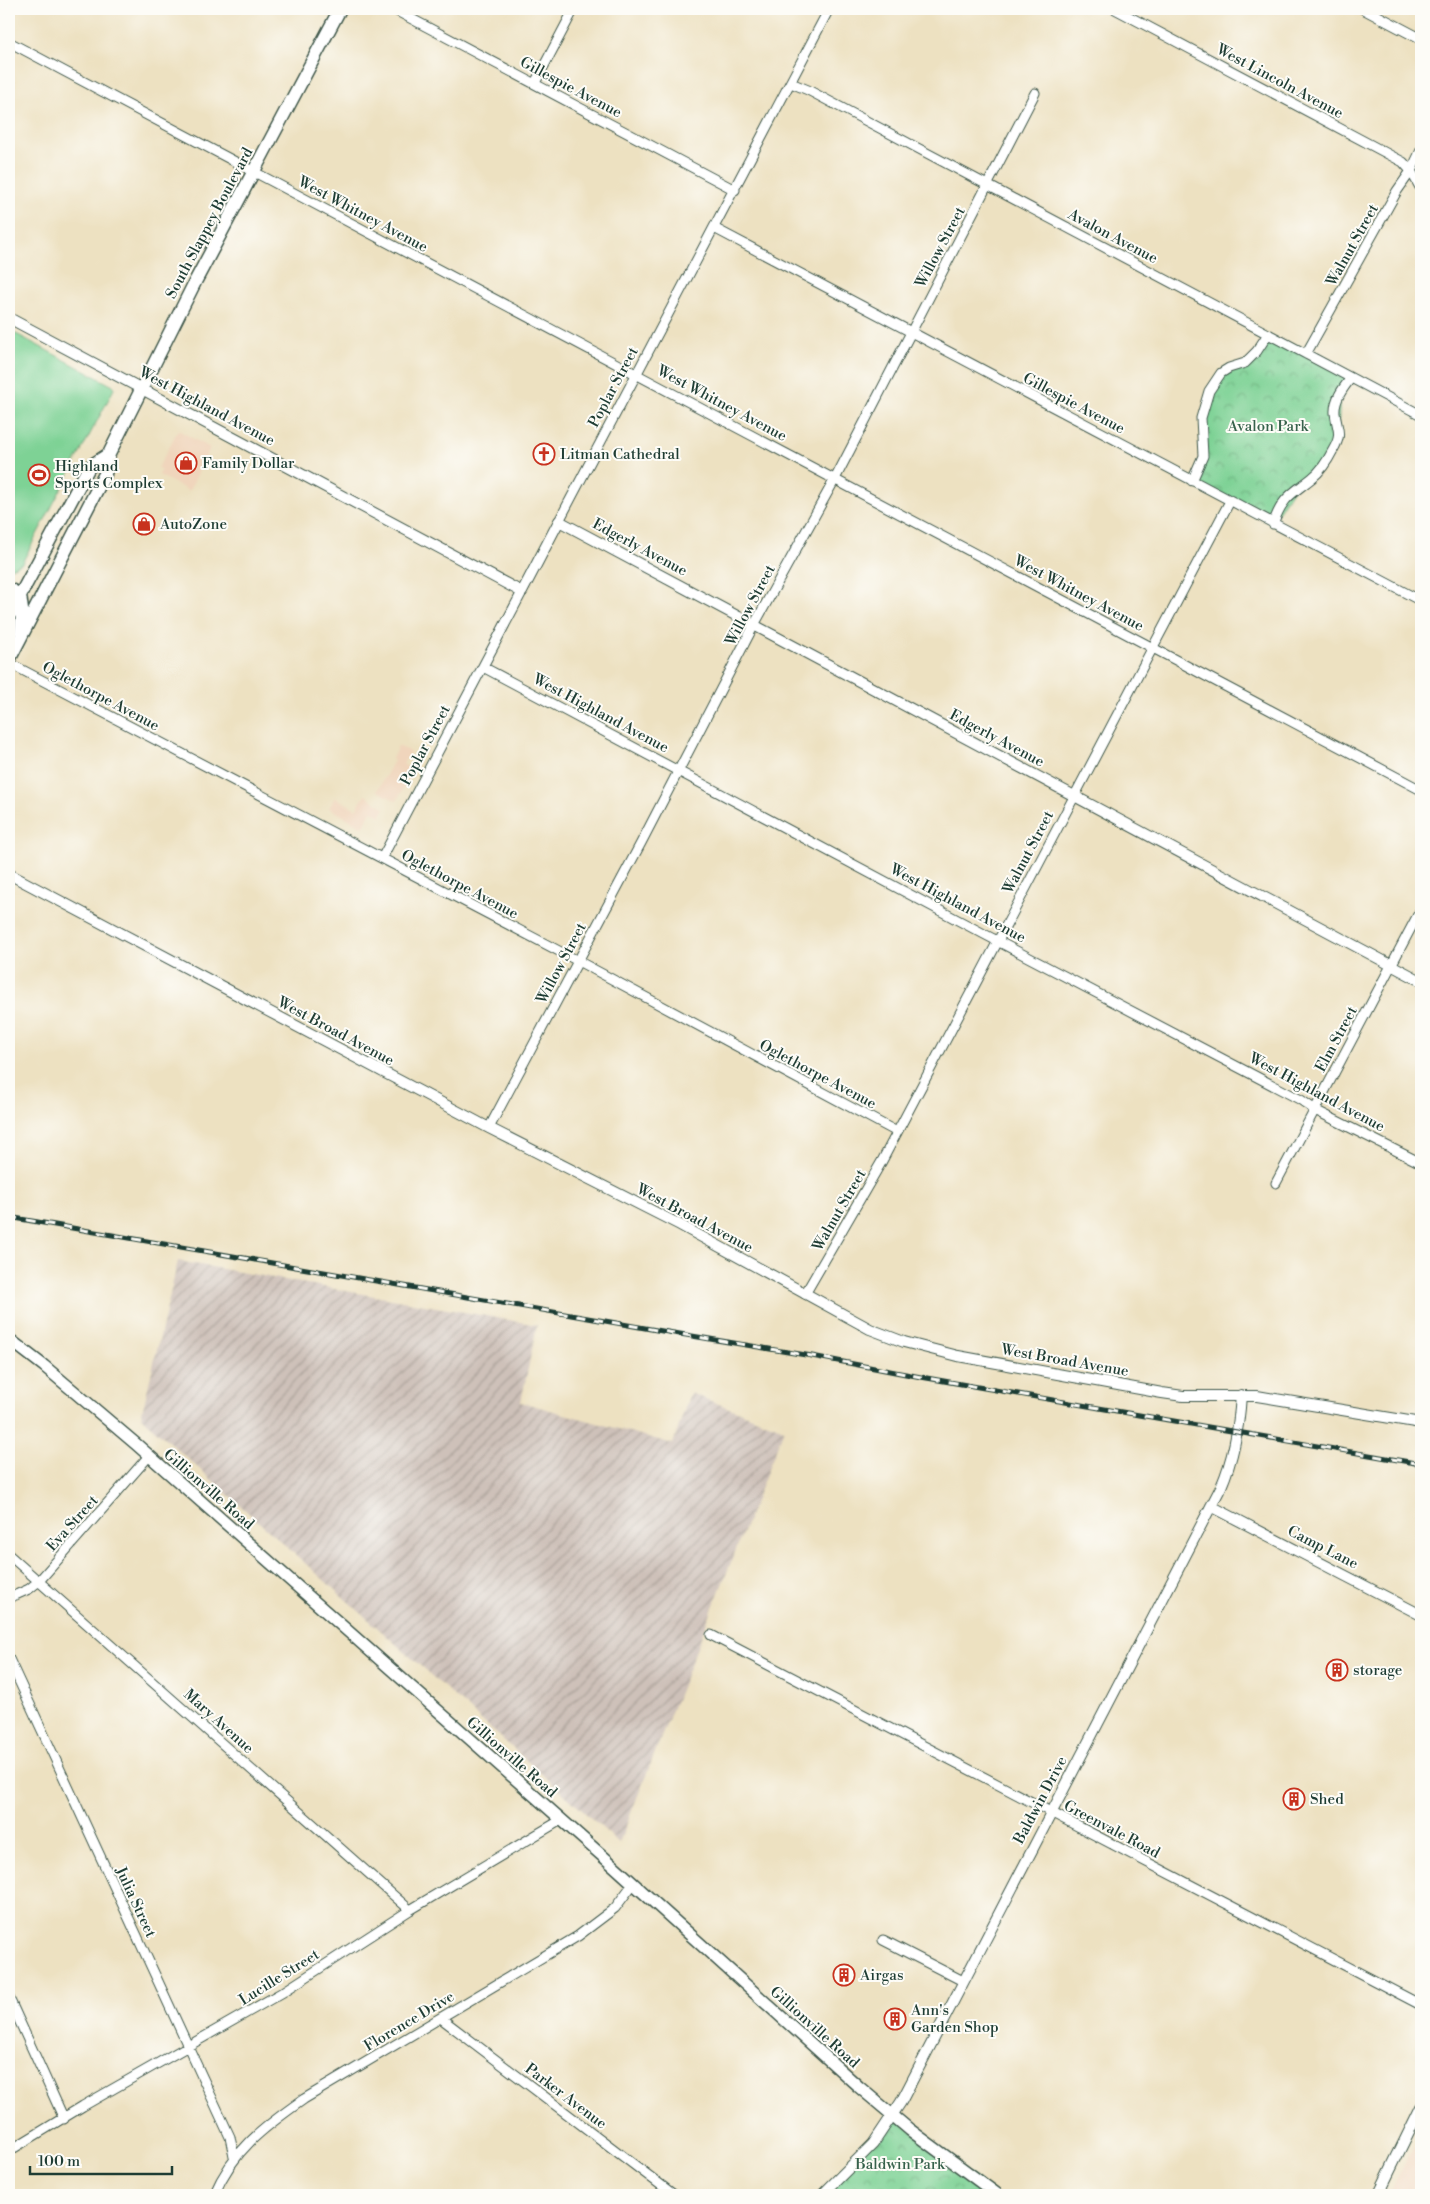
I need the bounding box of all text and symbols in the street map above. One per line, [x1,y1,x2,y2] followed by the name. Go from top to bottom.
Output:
[1212,39,1346,123] street label: West Lincoln Avenue
[517,53,625,122] street label: Gillespie Avenue
[162,144,258,302] street label: South Slappey Boulevard
[294,172,431,257] street label: West Whitney Avenue
[1322,200,1383,291] street label: Walnut Street
[911,203,970,292] street label: Willow Street
[1064,204,1161,268] street label: Avalon Avenue
[584,343,643,431] street label: Poplar Street
[653,361,790,446] street label: West Whitney Avenue
[135,362,278,450] street label: West Highland Avenue
[1020,369,1128,438] street label: Gillespie Avenue
[1227,417,1310,436] park label: Avalon Park
[532,442,556,466] church icon: Litman Cathedral
[560,445,680,464] place label: Litman Cathedral
[174,451,198,475] shop icon: Family Dollar
[202,454,295,473] place label: Family Dollar
[55,457,163,493] place label: Highland Sports Complex
[27,463,51,487] sports icon: Highland Sports Complex
[132,512,156,536] shop icon: AutoZone
[589,514,690,580] street label: Edgerly Avenue
[159,515,227,534] place label: AutoZone
[1010,551,1147,636] street label: West Whitney Avenue
[721,561,780,650] street label: Willow Street
[39,658,163,735] street label: Oglethorpe Avenue
[529,669,672,757] street label: West Highland Avenue
[396,701,455,789] street label: Poplar Street
[946,705,1047,771] street label: Edgerly Avenue
[998,807,1059,898] street label: Walnut Street
[398,846,522,923] street label: Oglethorpe Avenue
[886,859,1029,947] street label: West Highland Avenue
[532,919,591,1008] street label: Willow Street
[273,992,397,1070] street label: West Broad Avenue
[1311,1002,1362,1075] street label: Elm Street
[756,1036,880,1113] street label: Oglethorpe Avenue
[1245,1048,1388,1136] street label: West Highland Avenue
[808,1165,871,1255] street label: Walnut Street
[632,1179,756,1257] street label: West Broad Avenue
[999,1340,1130,1381] street label: West Broad Avenue
[159,1445,258,1534] street label: Gillionville Road
[42,1491,103,1555] street label: Eva Street
[1284,1522,1361,1573] street label: Camp Lane
[1325,1658,1349,1682] building icon: storage
[1353,1661,1402,1680] place label: storage
[180,1685,258,1758] street label: Mary Avenue
[462,1713,561,1802] street label: Gillionville Road
[1009,1753,1072,1848] street label: Baldwin Drive
[1282,1787,1306,1811] building icon: Shed
[1310,1790,1344,1809] place label: Shed
[1060,1796,1164,1863] street label: Greenvale Road
[111,1863,160,1941] street label: Julia Street
[236,1945,324,2010] street label: Lucille Street
[832,1963,856,1987] building icon: Airgas
[859,1966,904,1985] place label: Airgas
[766,1982,864,2073] street label: Gillionville Road
[361,1987,458,2056] street label: Florence Drive
[910,2001,999,2037] place label: Ann's Garden Shop
[883,2007,907,2031] building icon: Ann's Garden Shop
[521,2059,610,2133] street label: Parker Avenue
[30,2144,172,2176] scale bar
[38,2152,80,2171] text: 100 m
[854,2155,946,2174] park label: Baldwin Park

